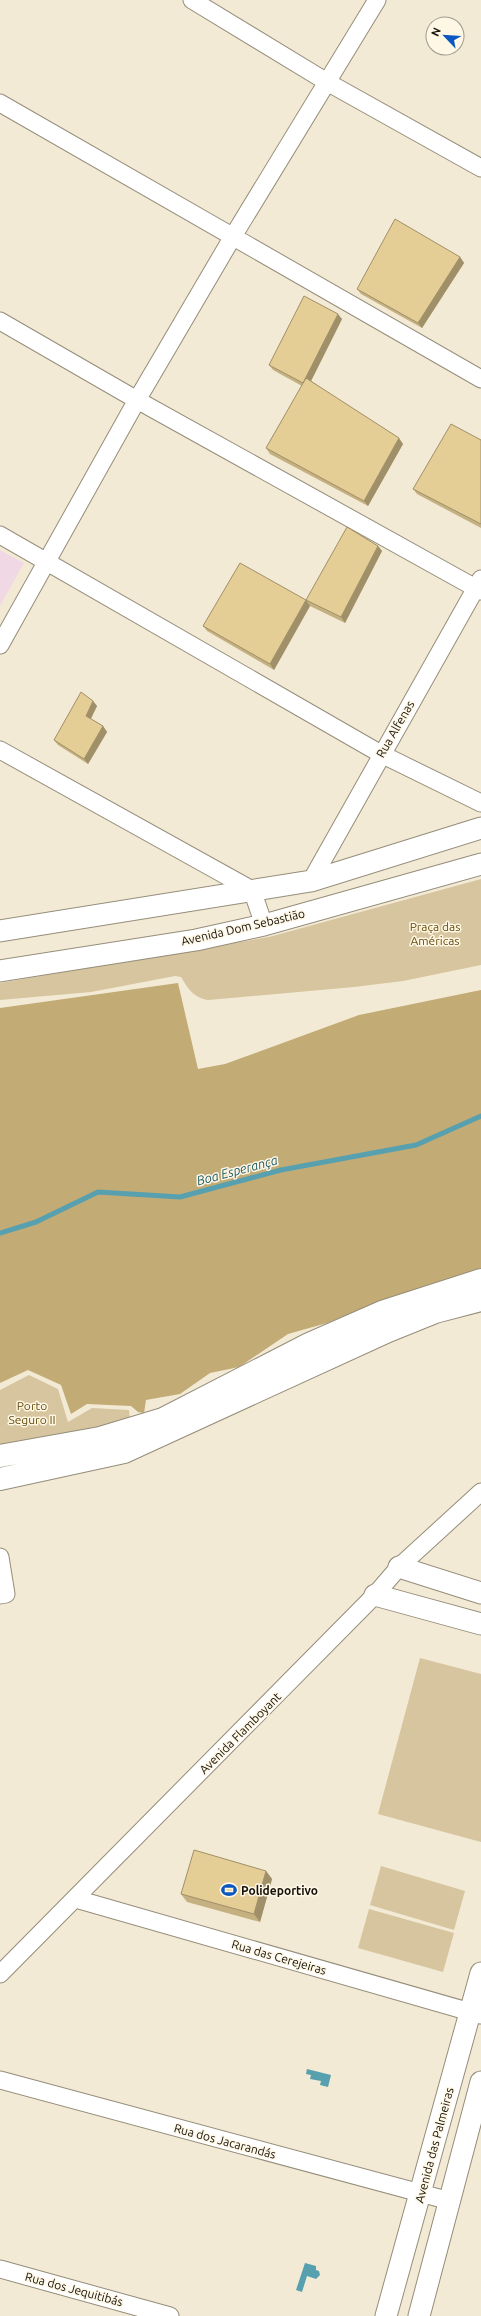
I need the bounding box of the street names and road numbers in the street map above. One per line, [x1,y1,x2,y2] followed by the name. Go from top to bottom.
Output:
[373,698,417,760] street label: Rua Alfenas
[180,906,306,948] street label: Avenida Dom Sebastião
[197,1690,283,1776] street label: Avenida Flamboyant
[230,1937,328,1977] street label: Rua das Cerejeiras
[412,2086,456,2204] street label: Avenida das Palmeiras
[173,2121,277,2161] street label: Rua dos Jacarandás
[24,2270,124,2308] street label: Rua dos Jequitibás

